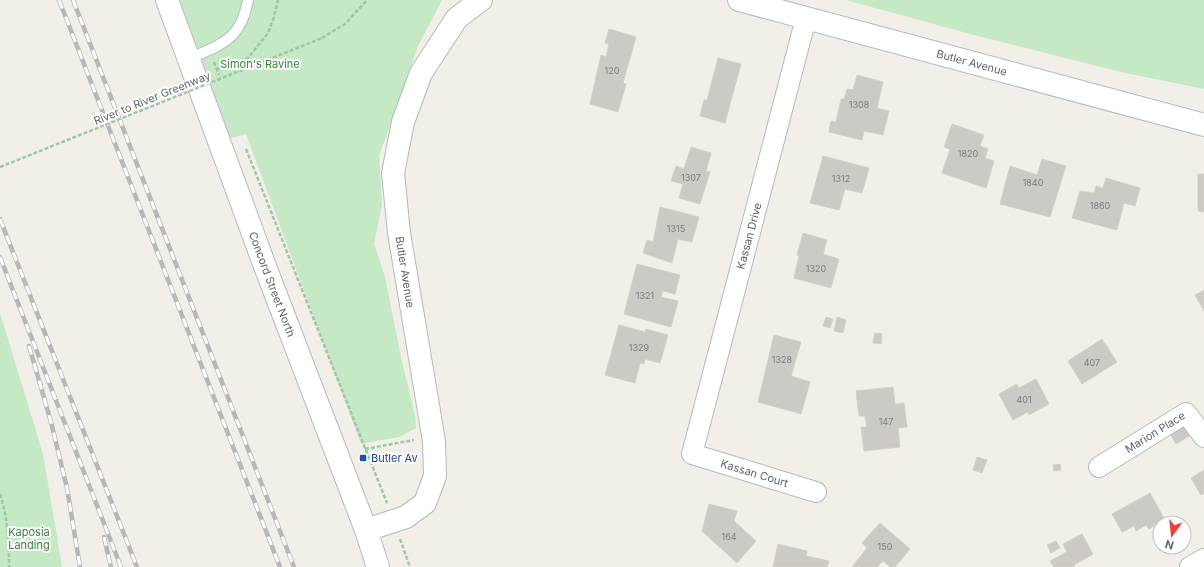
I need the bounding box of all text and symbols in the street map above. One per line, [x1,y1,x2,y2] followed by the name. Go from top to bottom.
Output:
[935,46,1008,79] street label: Butler Avenue
[220,57,300,71] park label: Simon's Ravine
[605,65,620,76] house number: 120
[92,68,212,128] street label: River to River Greenway
[849,99,870,110] house number: 1308
[958,148,979,159] house number: 1820
[681,172,701,183] house number: 1307
[832,173,850,184] house number: 1312
[1023,177,1044,188] house number: 1840
[1090,200,1111,211] house number: 1860
[733,201,765,271] street label: Kassan Drive
[667,223,685,234] house number: 1315
[246,230,298,339] street label: Concord Street North
[392,235,418,309] street label: Butler Avenue
[806,263,827,274] house number: 1320
[636,290,654,301] house number: 1321
[629,342,650,353] house number: 1329
[772,354,793,365] house number: 1328
[1084,357,1100,368] house number: 407
[1016,394,1032,405] house number: 401
[1123,408,1188,456] street label: Marion Place
[879,416,893,427] house number: 147
[371,451,418,465] place label: Butler Av
[358,453,368,463] marker: Butler Av
[719,456,790,490] street label: Kassan Court
[1152,515,1192,555] north arrow
[8,525,50,552] park label: Kaposia Landing
[721,531,737,542] house number: 164
[1164,537,1175,553] text: N
[878,541,893,552] house number: 150

